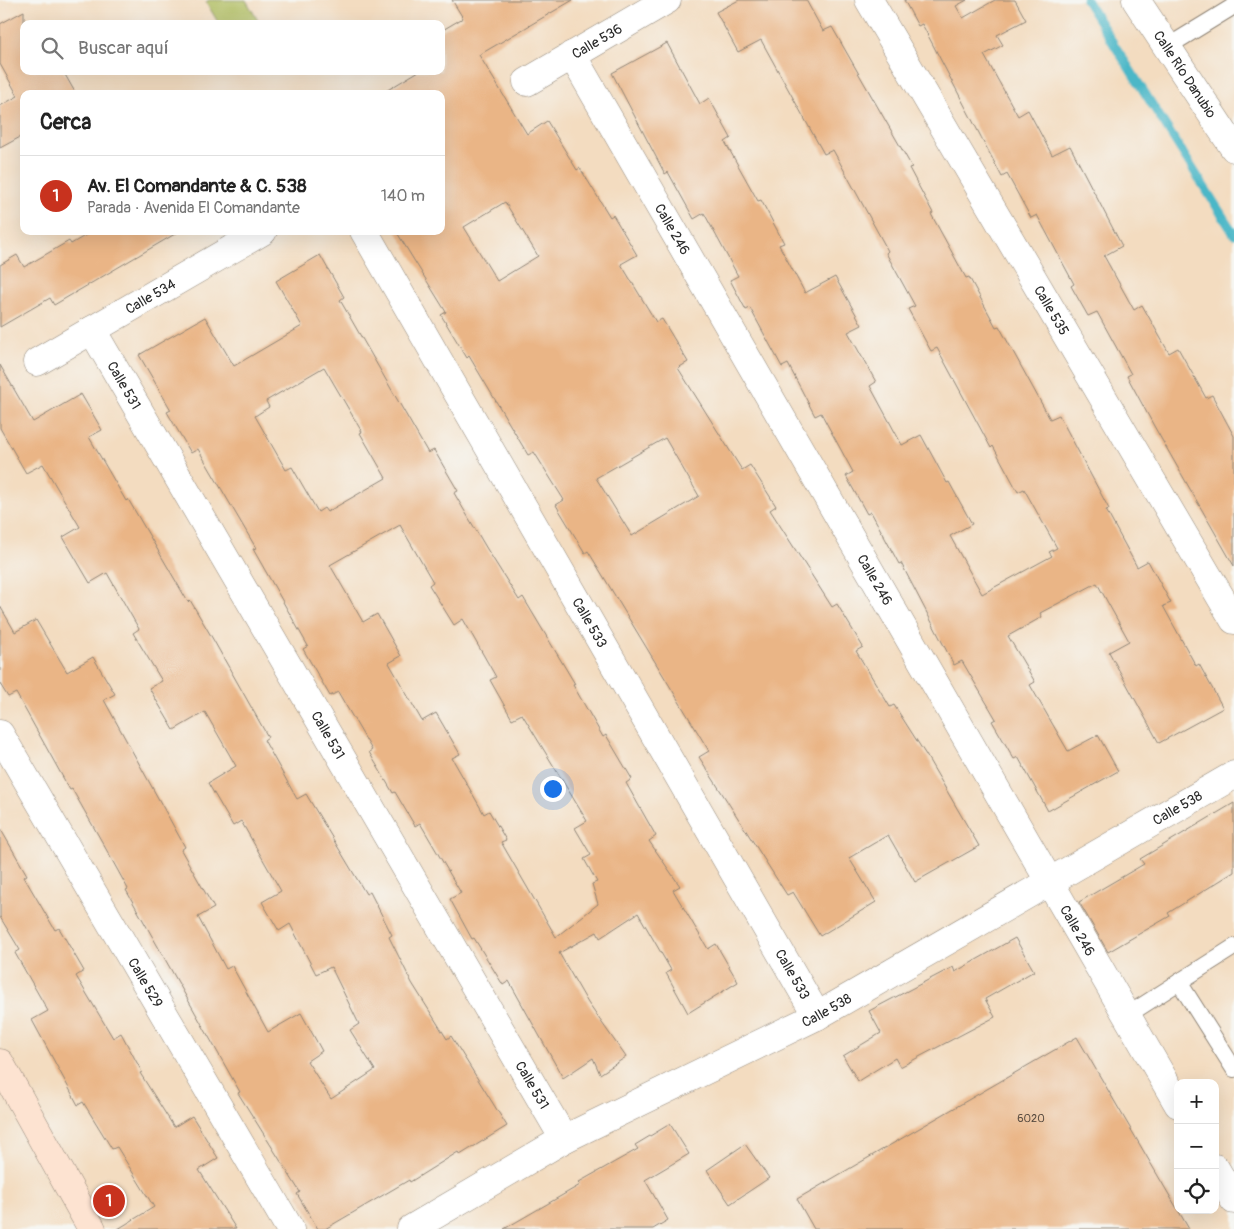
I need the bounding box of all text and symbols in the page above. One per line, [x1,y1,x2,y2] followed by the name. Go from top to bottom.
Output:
[20,20,445,75] search box
[569,20,625,62] street label: Calle 536
[1150,27,1220,121] street label: Calle Río Danubio
[38,34,66,62] icon: search
[78,36,169,60] text: Buscar aquí
[40,109,91,136] text: Cerca
[87,174,307,198] text: Av. El Comandante & C. 538
[53,186,59,206] text: 1
[381,186,425,206] text: 140 m
[87,198,300,218] text: Parada · Avenida El Comandante
[651,201,694,258] street label: Calle 246
[122,275,179,318] street label: Calle 534
[1030,282,1073,338] street label: Calle 535
[104,358,145,412] street label: Calle 531
[854,551,896,608] street label: Calle 246
[569,594,611,651] street label: Calle 533
[308,708,349,762] street label: Calle 531
[540,776,566,802] your location
[1150,787,1205,829] street label: Calle 538
[1056,902,1099,959] street label: Calle 246
[772,946,814,1002] street label: Calle 533
[124,955,167,1010] street label: Calle 529
[799,989,854,1031] street label: Calle 538
[512,1058,553,1112] street label: Calle 531
[1174,1079,1219,1214] map controls
[1174,1079,1219,1124] button: +
[1017,1112,1045,1125] house number: 6020
[1174,1124,1219,1169] button: −
[1174,1169,1219,1214] button: locate
[93,1182,125,1220] pin: 1

